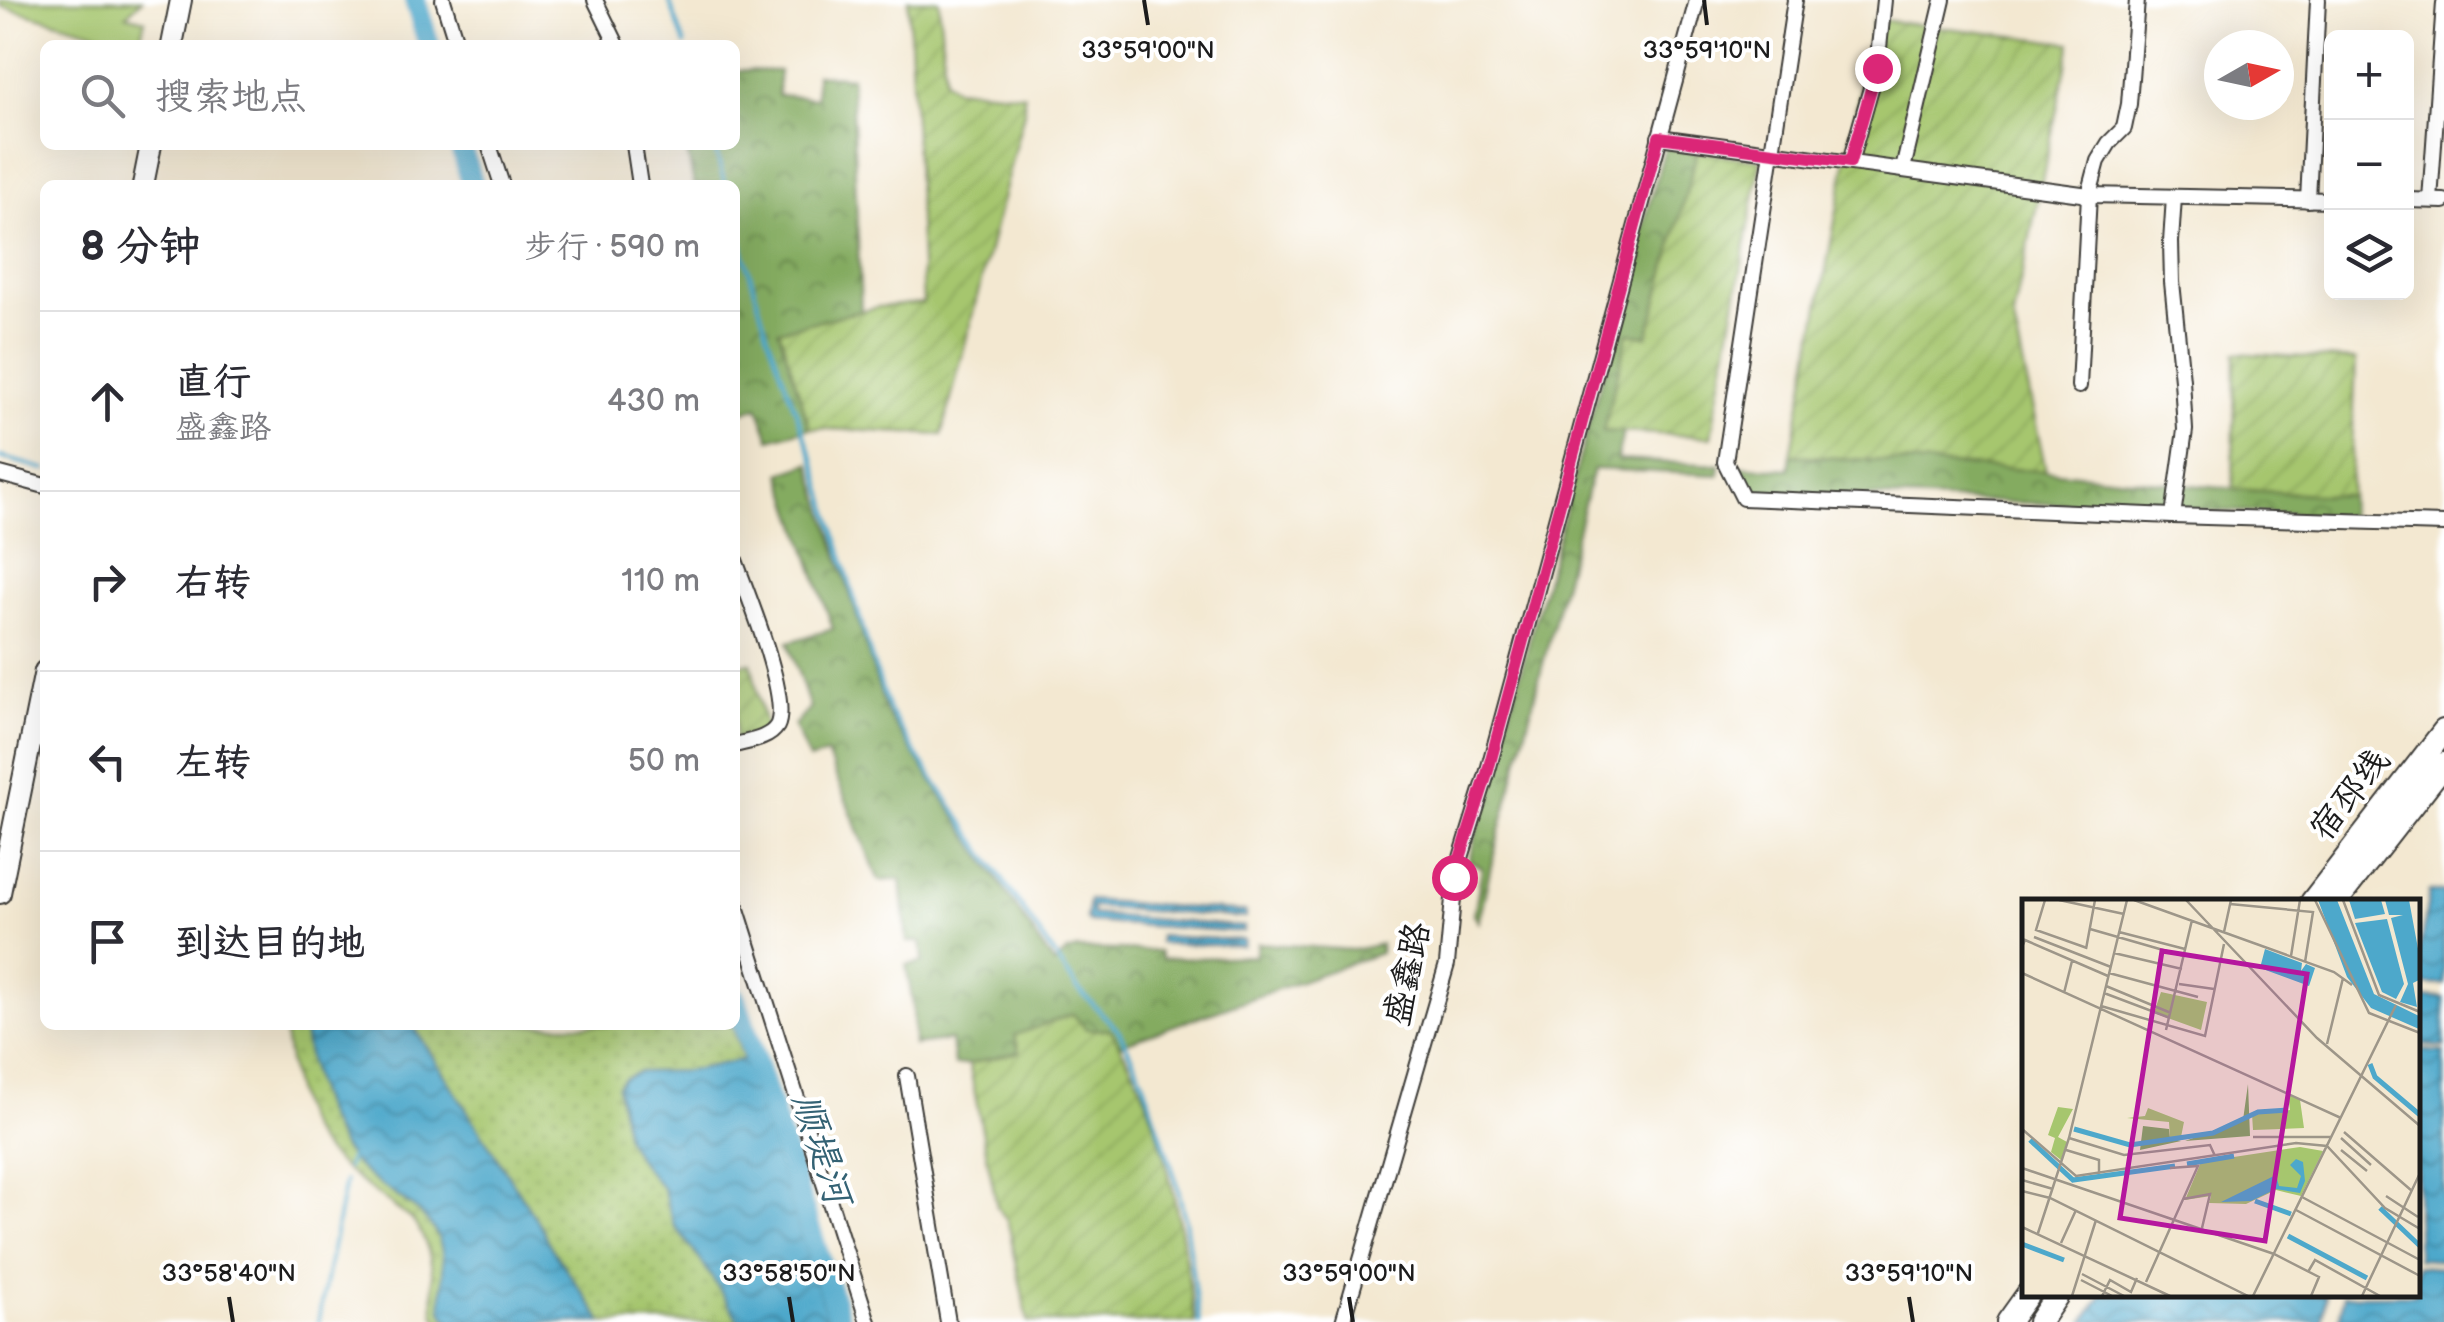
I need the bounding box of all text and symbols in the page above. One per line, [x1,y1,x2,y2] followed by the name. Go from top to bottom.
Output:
[2204,30,2294,120] north arrow
[2324,30,2414,300] map controls
[2324,30,2414,120] button: +
[1081,35,1215,66] text: 33°59'00"N
[1643,35,1771,66] text: 33°59'10"N
[40,40,740,150] search box
[1855,46,1901,92] route end
[75,68,130,123] icon: search
[155,75,307,120] text: 搜索地点
[2324,120,2414,210] button: −
[2324,210,2414,300] button: layers
[80,222,201,273] text: 8 分钟
[524,228,700,267] text: 步行 · 590 m
[175,360,251,405] text: 直行
[80,374,135,429] icon: ahead
[607,382,700,421] text: 430 m
[175,409,271,448] text: 盛鑫路
[80,554,135,609] icon: right
[175,561,251,606] text: 右转
[621,562,700,601] text: 110 m
[80,734,135,789] icon: left
[2301,740,2399,850] street label: 宿邳线
[175,741,251,786] text: 左转
[628,742,700,781] text: 50 m
[1432,855,1478,901] route start
[2022,899,2419,1297] inset map
[80,914,135,969] icon: arrive
[1376,918,1440,1030] street label: 盛鑫路
[175,921,365,966] text: 到达目的地
[782,1088,862,1216] water label: 顺堤河
[162,1258,296,1289] text: 33°58'40"N
[722,1258,856,1289] text: 33°58'50"N
[1282,1258,1416,1289] text: 33°59'00"N
[1845,1258,1973,1289] text: 33°59'10"N

